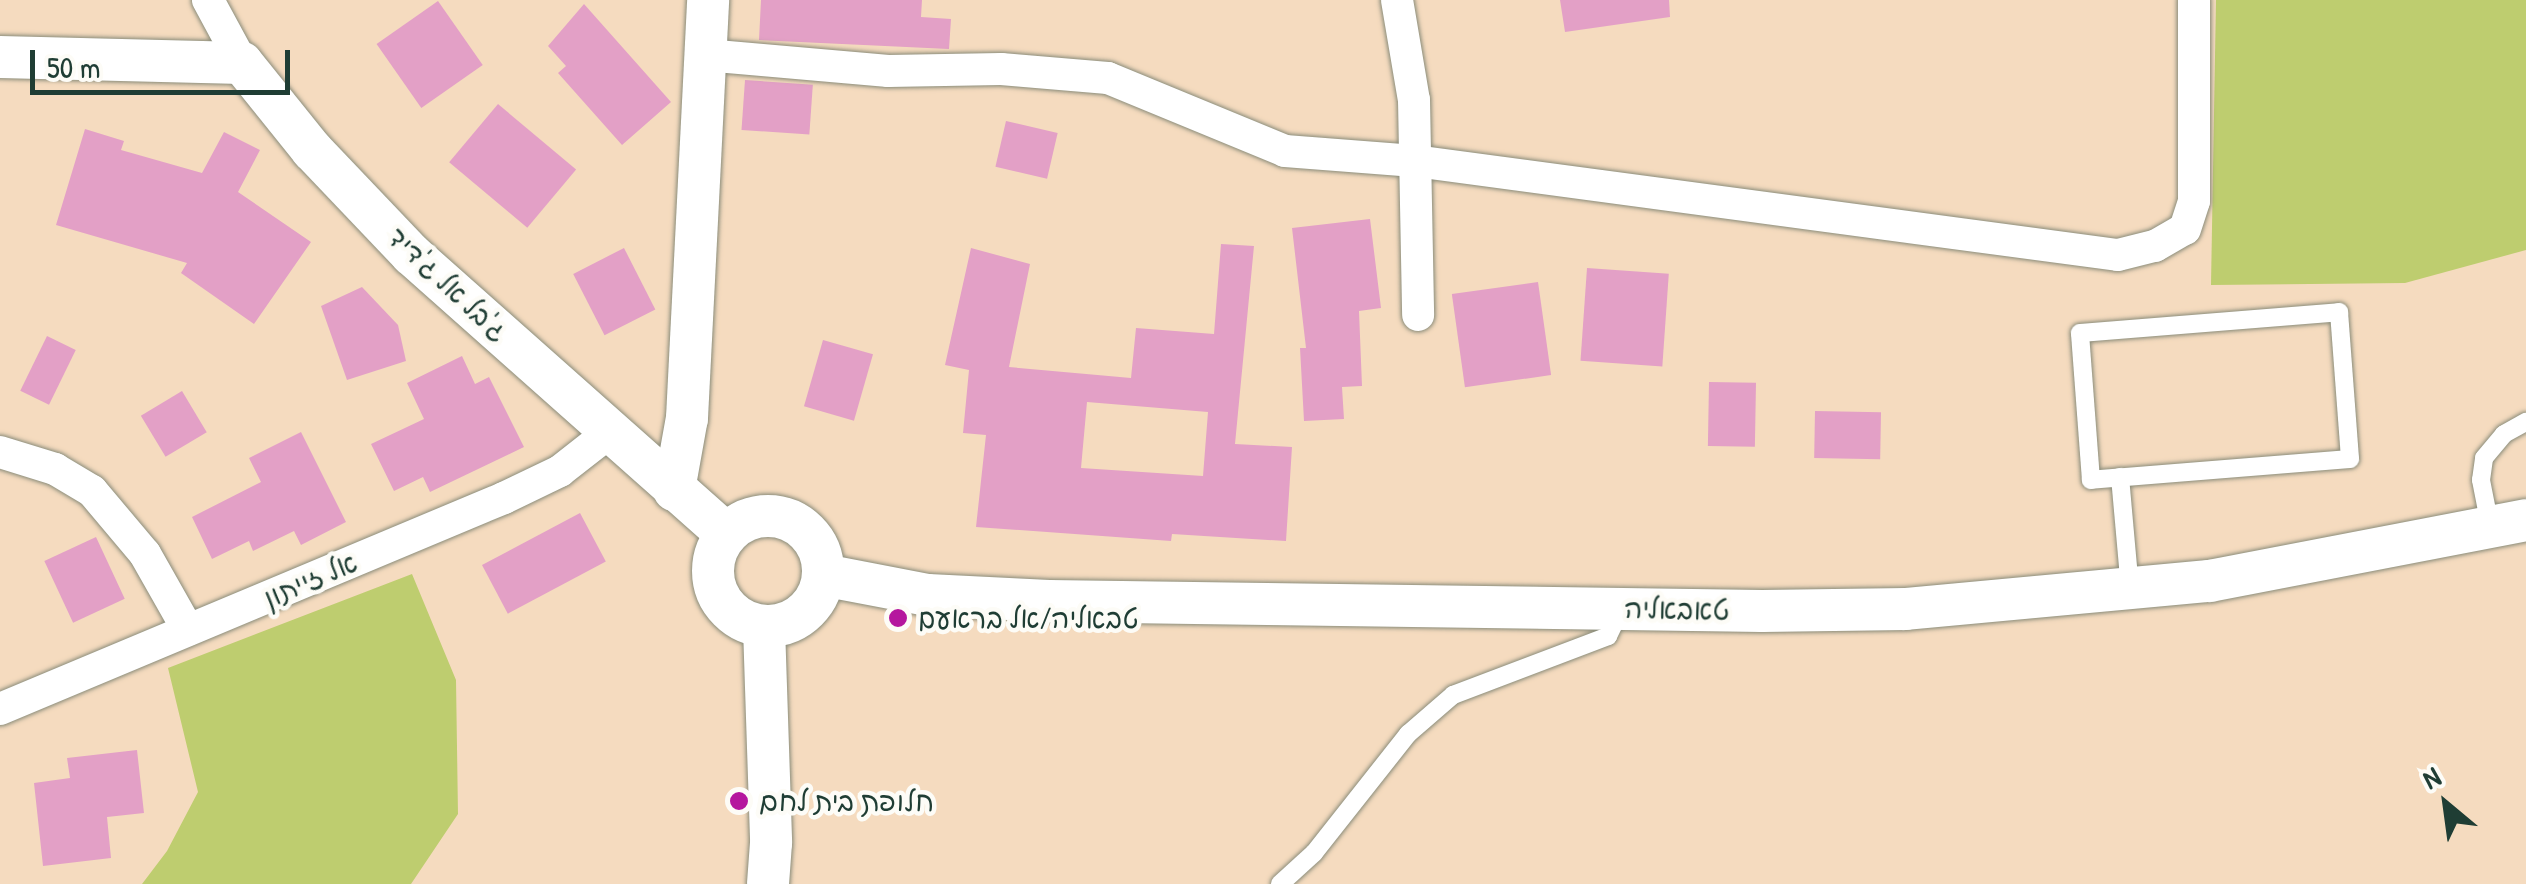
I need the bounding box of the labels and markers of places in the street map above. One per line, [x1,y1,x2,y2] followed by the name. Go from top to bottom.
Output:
[918,601,1139,635] place label: טבאליה/אל בראעם
[887,607,909,629] marker: טבאליה/אל בראעם
[759,784,934,818] place label: חלופת בית לחם
[728,790,750,812] marker: חלופת בית לחם

